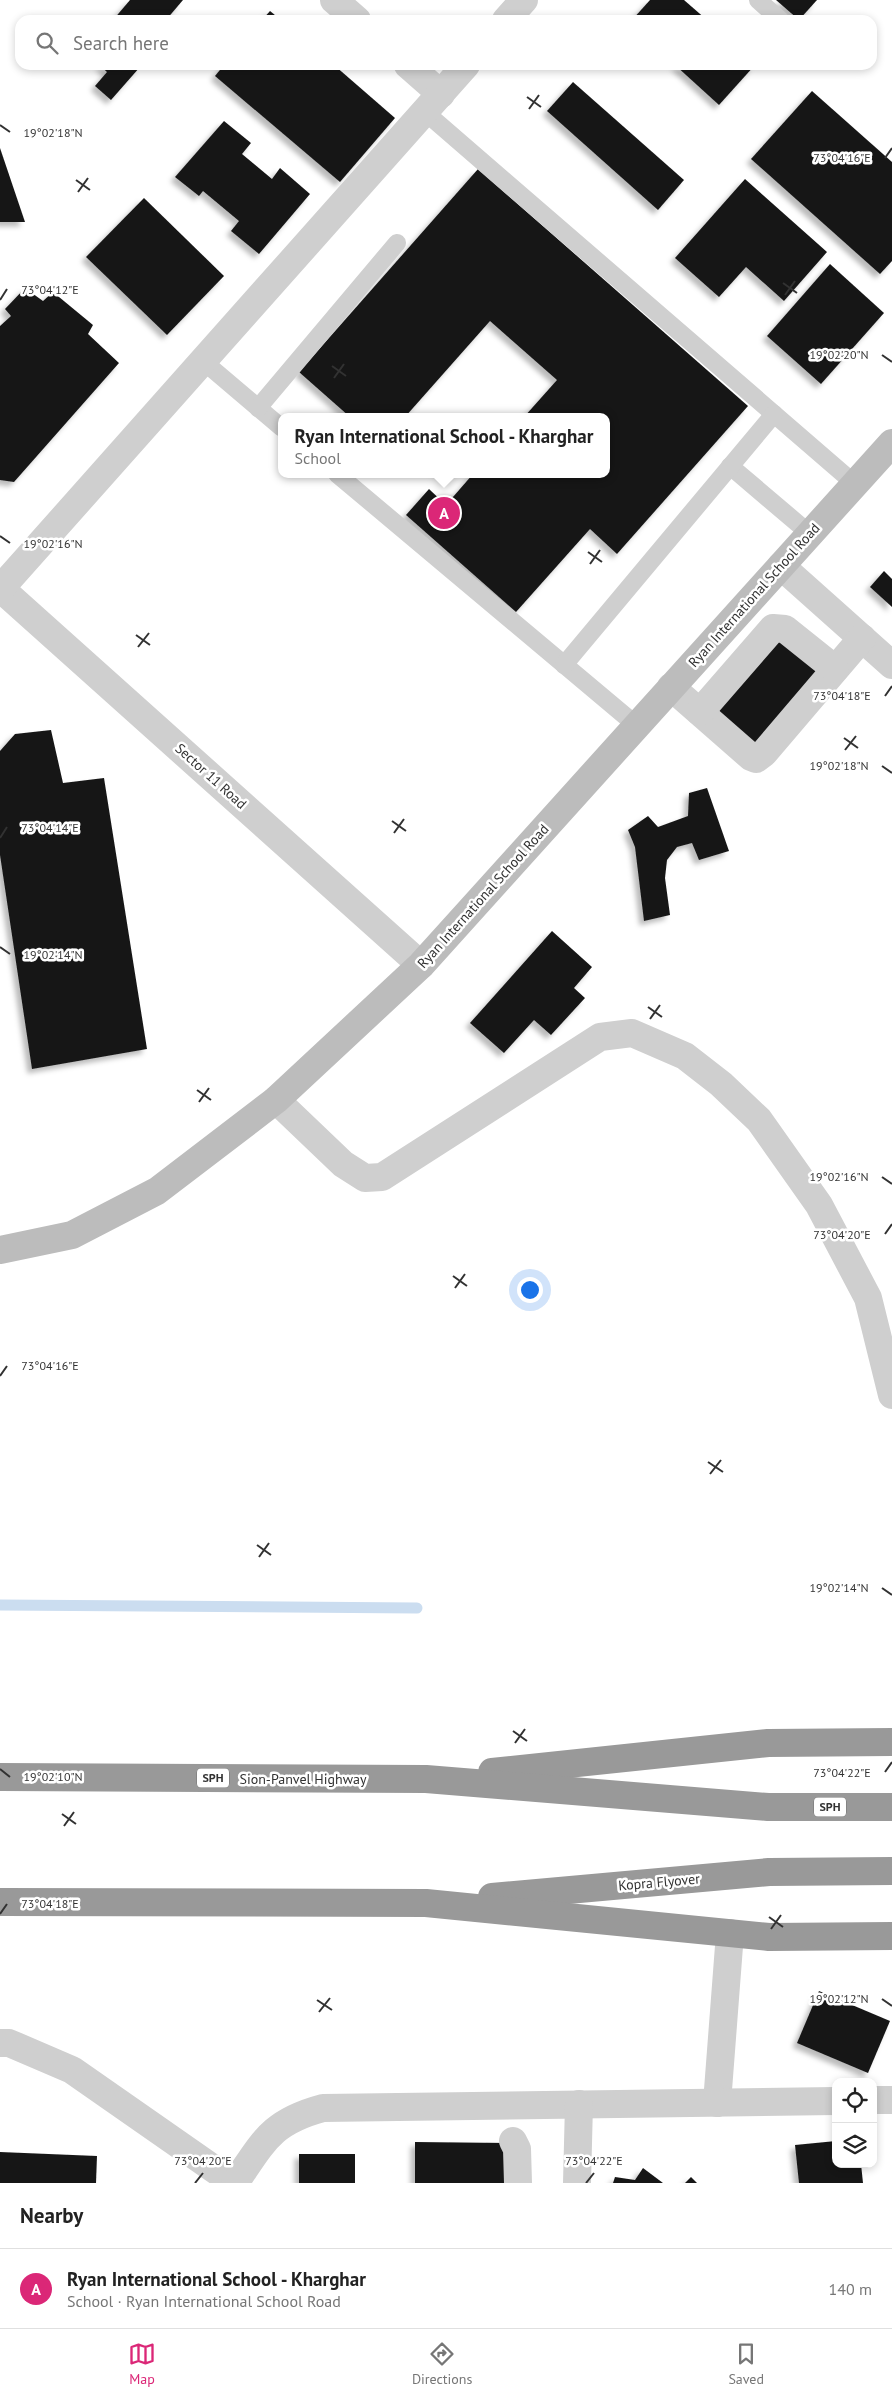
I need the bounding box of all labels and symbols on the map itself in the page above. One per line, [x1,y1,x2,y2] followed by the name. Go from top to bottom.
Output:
[23,125,83,140] text: 19°02'18"N
[813,150,871,165] text: 73°04'16"E
[21,282,79,297] text: 73°04'12"E
[809,347,869,362] text: 19°02'20"N
[428,494,460,532] pin: A
[684,519,824,671] street label: Ryan International School Road
[23,536,83,551] text: 19°02'16"N
[813,688,871,703] text: 73°04'18"E
[172,739,250,813] street label: Sector 11 Road
[809,758,869,773] text: 19°02'18"N
[21,820,79,835] text: 73°04'14"E
[413,820,553,972] street label: Ryan International School Road
[23,947,83,962] text: 19°02'14"N
[809,1169,869,1184] text: 19°02'16"N
[813,1227,871,1242] text: 73°04'20"E
[517,1277,543,1303] your location
[21,1358,79,1373] text: 73°04'16"E
[809,1580,869,1595] text: 19°02'14"N
[813,1765,871,1780] text: 73°04'22"E
[23,1769,83,1784] text: 19°02'10"N
[197,1769,229,1788] road number: SPH
[240,1770,367,1788] street label: Sion-Panvel Highway
[814,1798,846,1816] road number: SPH
[617,1869,701,1895] street label: Kopra Flyover
[21,1896,79,1911] text: 73°04'18"E
[809,1991,869,2006] text: 19°02'12"N
[174,2153,232,2168] text: 73°04'20"E
[565,2153,623,2168] text: 73°04'22"E

